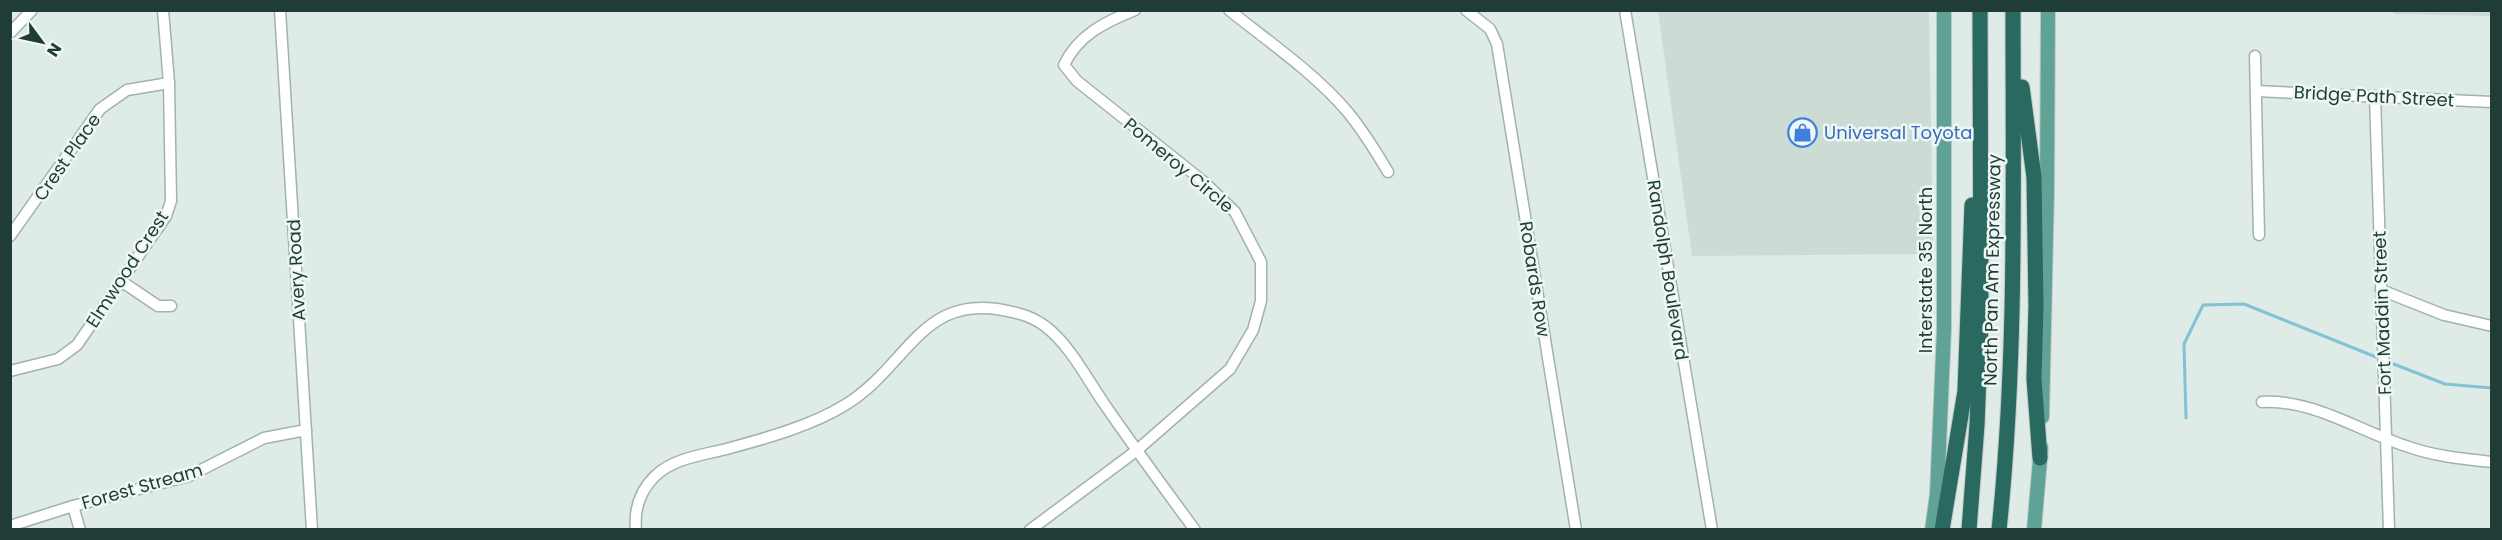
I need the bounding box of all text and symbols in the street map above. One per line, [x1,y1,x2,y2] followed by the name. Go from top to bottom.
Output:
[12,12,72,72] north arrow
[41,39,67,61] text: N
[2293,79,2455,113] street label: Bridge Path Street
[28,108,106,206] street label: Crest Place
[1119,112,1239,218] street label: Pomeroy Circle
[1787,116,1819,148] shop icon: Universal Toyota
[1824,120,1973,145] place label: Universal Toyota
[1977,154,2007,386] street label: North Pan Am Expressway
[1641,178,1695,362] street label: Randolph Boulevard
[1913,187,1938,353] street label: Interstate 35 North
[80,206,174,332] street label: Elmwood Crest
[281,218,311,322] street label: Avery Road
[1513,219,1557,339] street label: Robards Row
[2367,231,2397,395] street label: Fort Maddin Street
[79,457,205,515] street label: Forest Stream

